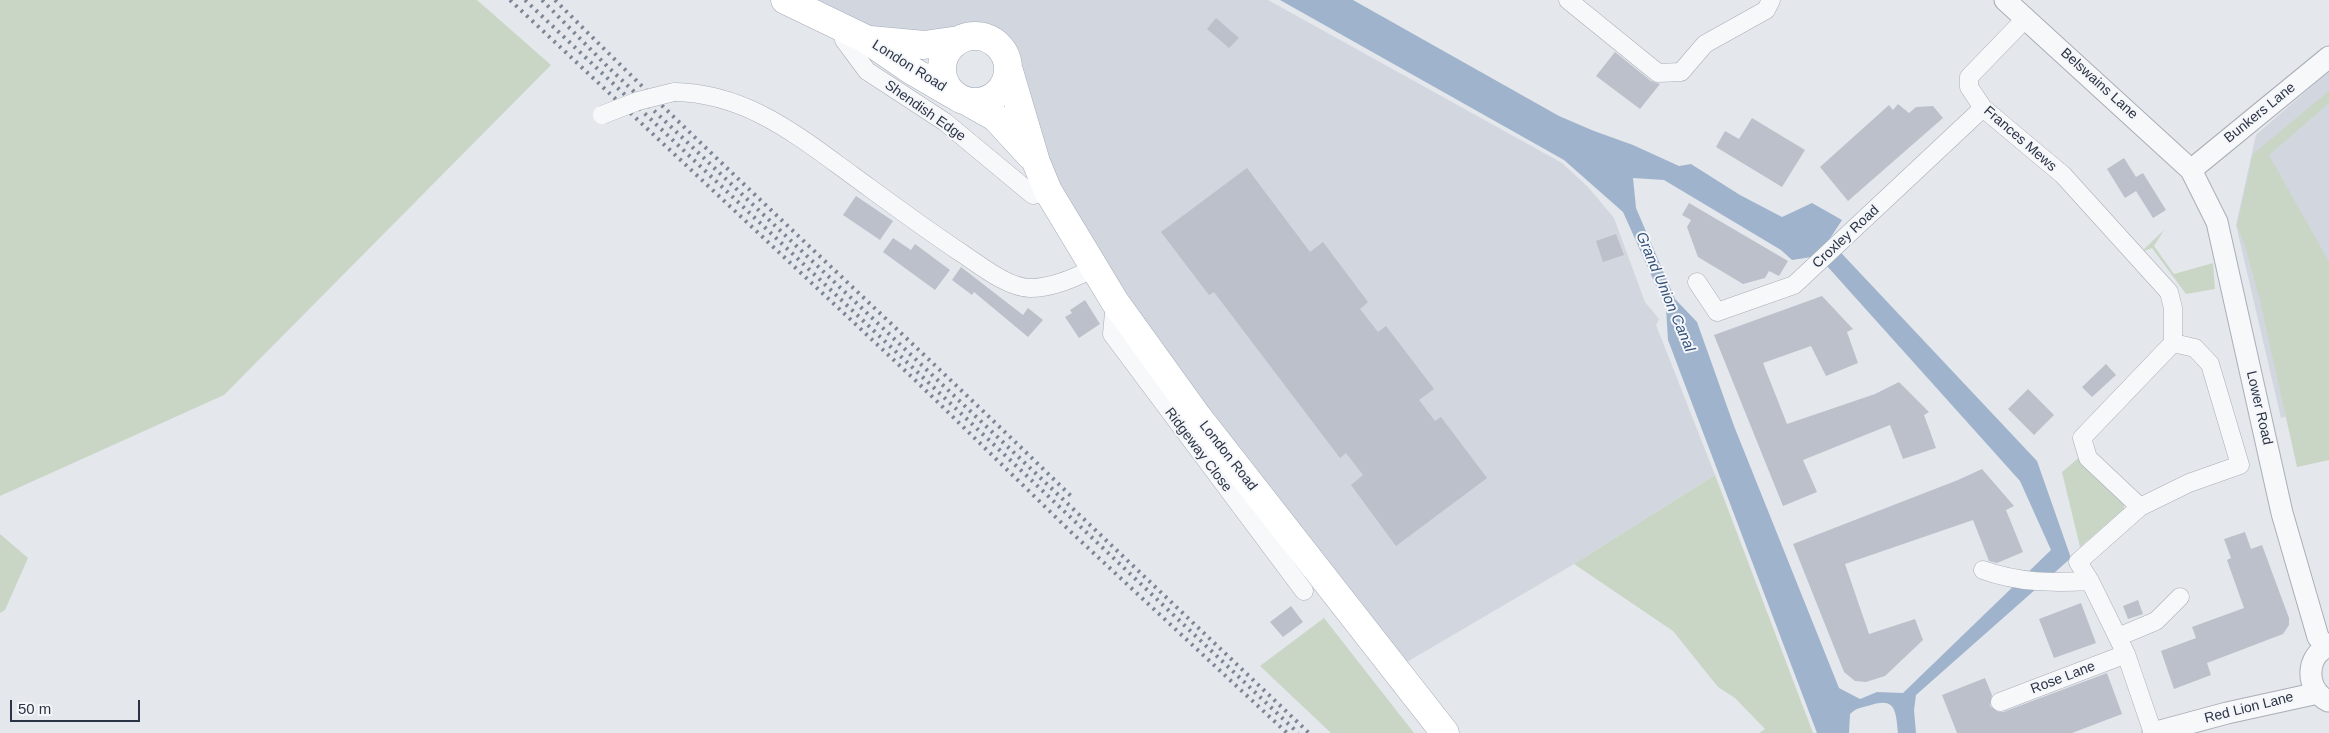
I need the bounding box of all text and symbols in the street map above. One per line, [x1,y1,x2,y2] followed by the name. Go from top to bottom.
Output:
[869,37,949,95] street label: London Road
[2057,45,2141,123] street label: Belswains Lane
[881,77,969,145] street label: Shendish Edge
[2221,79,2299,147] street label: Bunkers Lane
[1980,103,2060,175] street label: Frances Mews
[1809,202,1883,272] street label: Croxley Road
[1632,229,1698,355] water label: Grand Union Canal
[2242,369,2276,447] street label: Lower Road
[1161,405,1235,495] street label: Ridgeway Close
[1195,418,1261,494] street label: London Road
[2028,658,2098,698] street label: Rose Lane
[2203,689,2295,727] street label: Red Lion Lane
[12,690,142,722] scale bar
[18,700,51,717] text: 50 m

